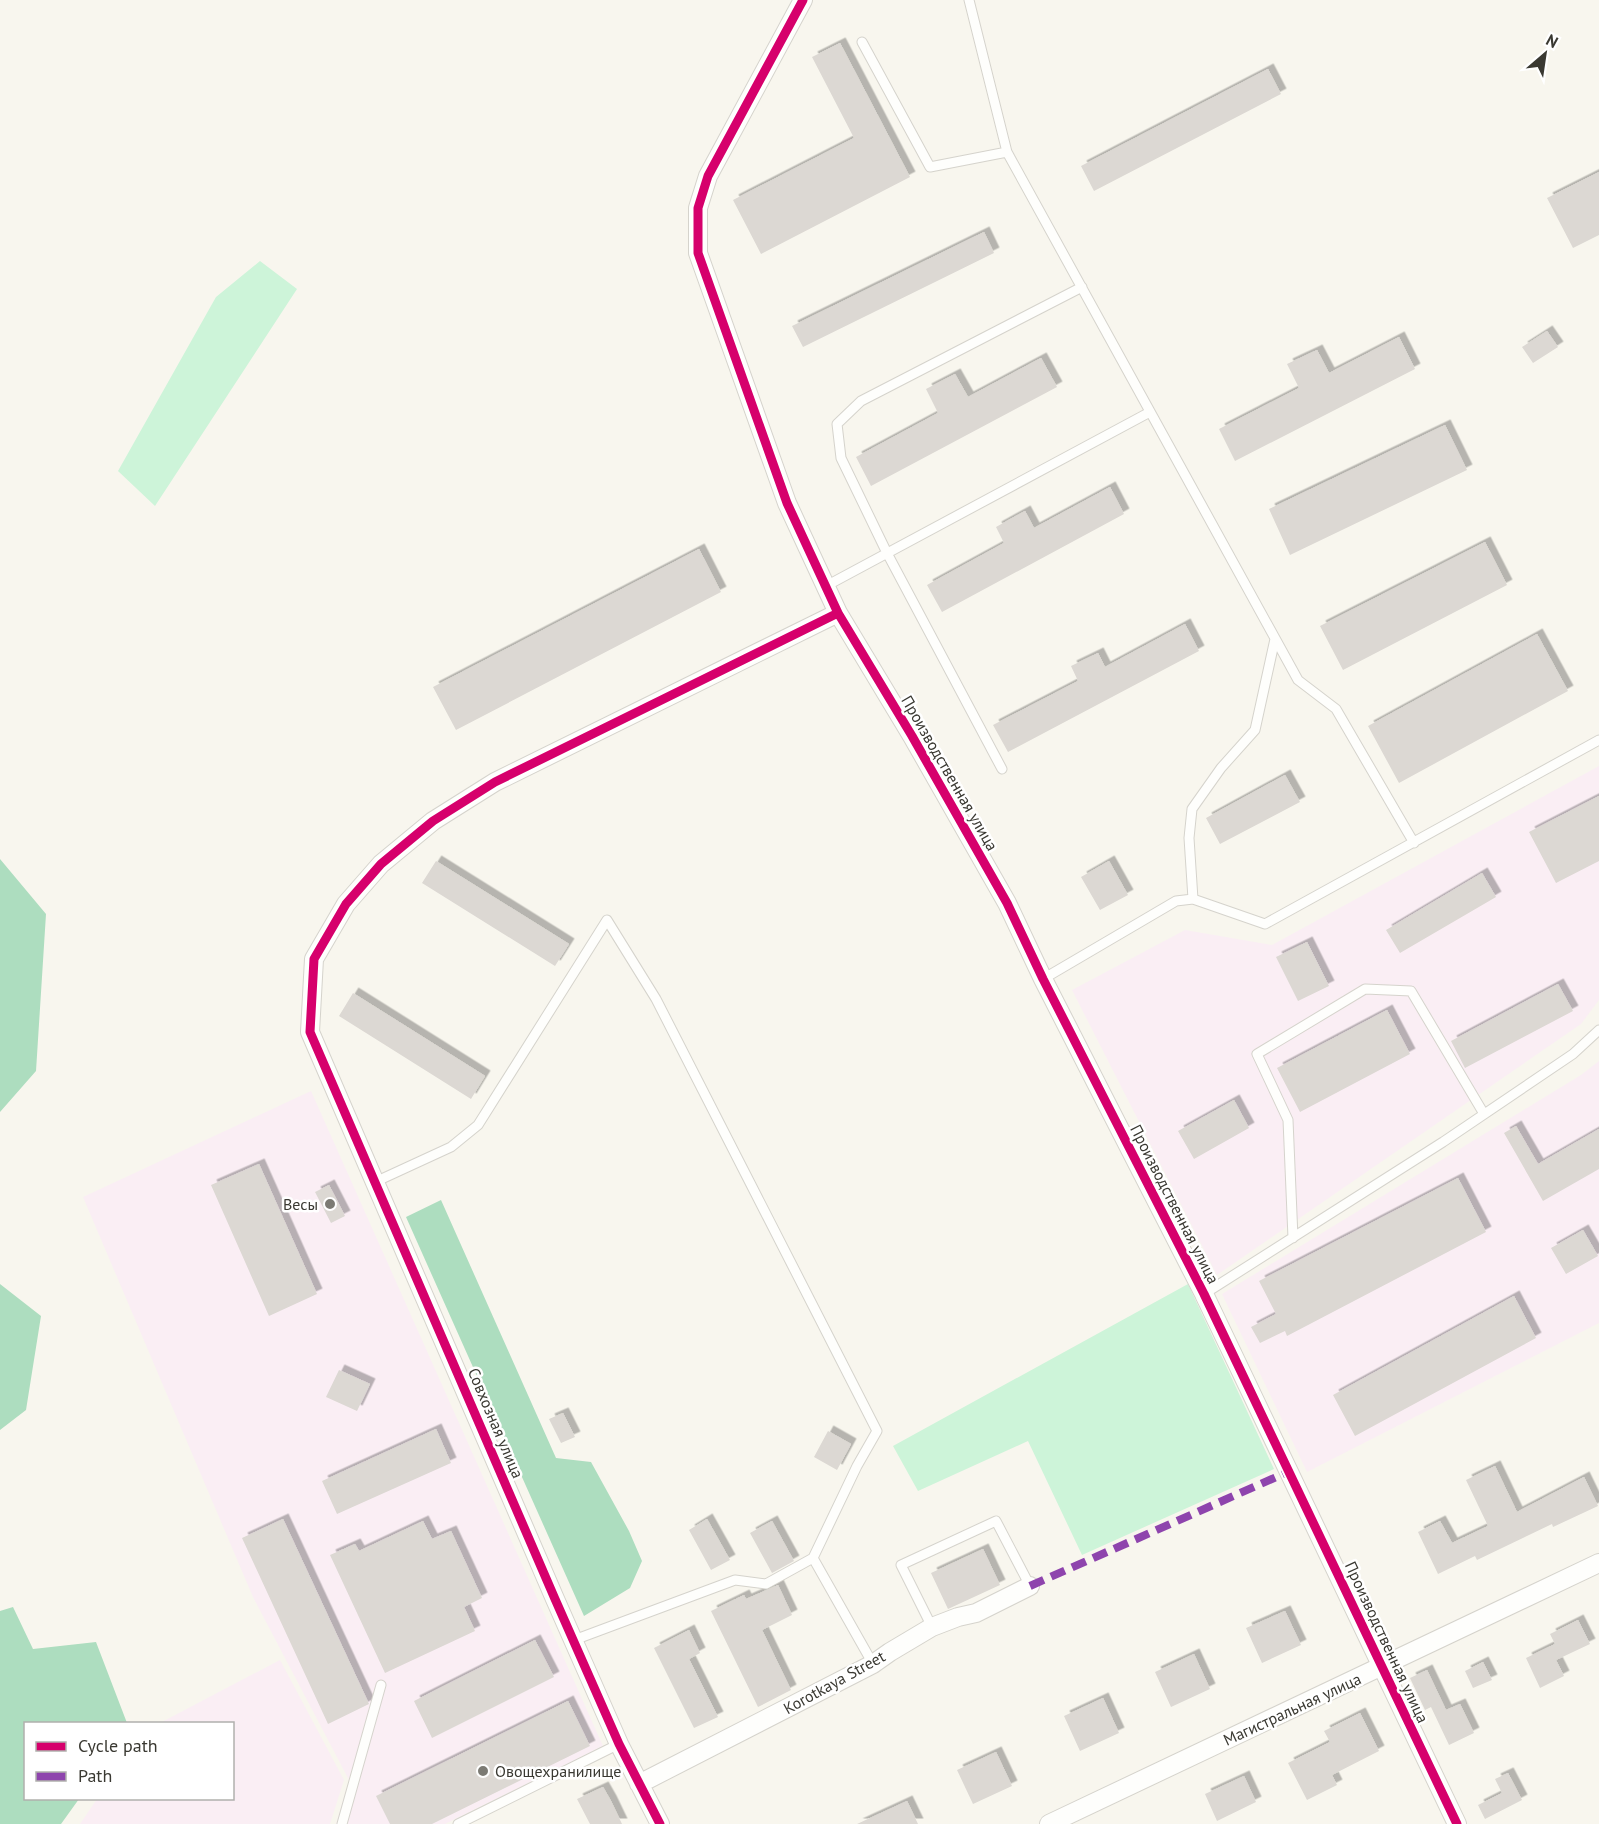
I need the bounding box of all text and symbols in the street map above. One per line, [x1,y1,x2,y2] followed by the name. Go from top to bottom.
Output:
[1515,24,1575,84] north arrow
[1543,30,1562,52] text: N
[897,692,1003,854] street label: Производственная улица
[1126,1121,1224,1287] street label: Производственная улица
[283,1194,318,1214] place label: Весы
[323,1197,337,1211] marker: Весы
[464,1365,528,1481] street label: Совхозная улица
[1341,1558,1433,1726] street label: Производственная улица
[780,1646,889,1718] street label: Korotkaya Street
[1220,1668,1364,1750] street label: Магистральная улица
[24,1722,234,1800] legend
[78,1734,158,1757] text: Cycle path
[495,1761,622,1781] place label: Овощехранилище
[78,1764,112,1787] text: Path
[476,1764,490,1778] marker: Овощехранилище

